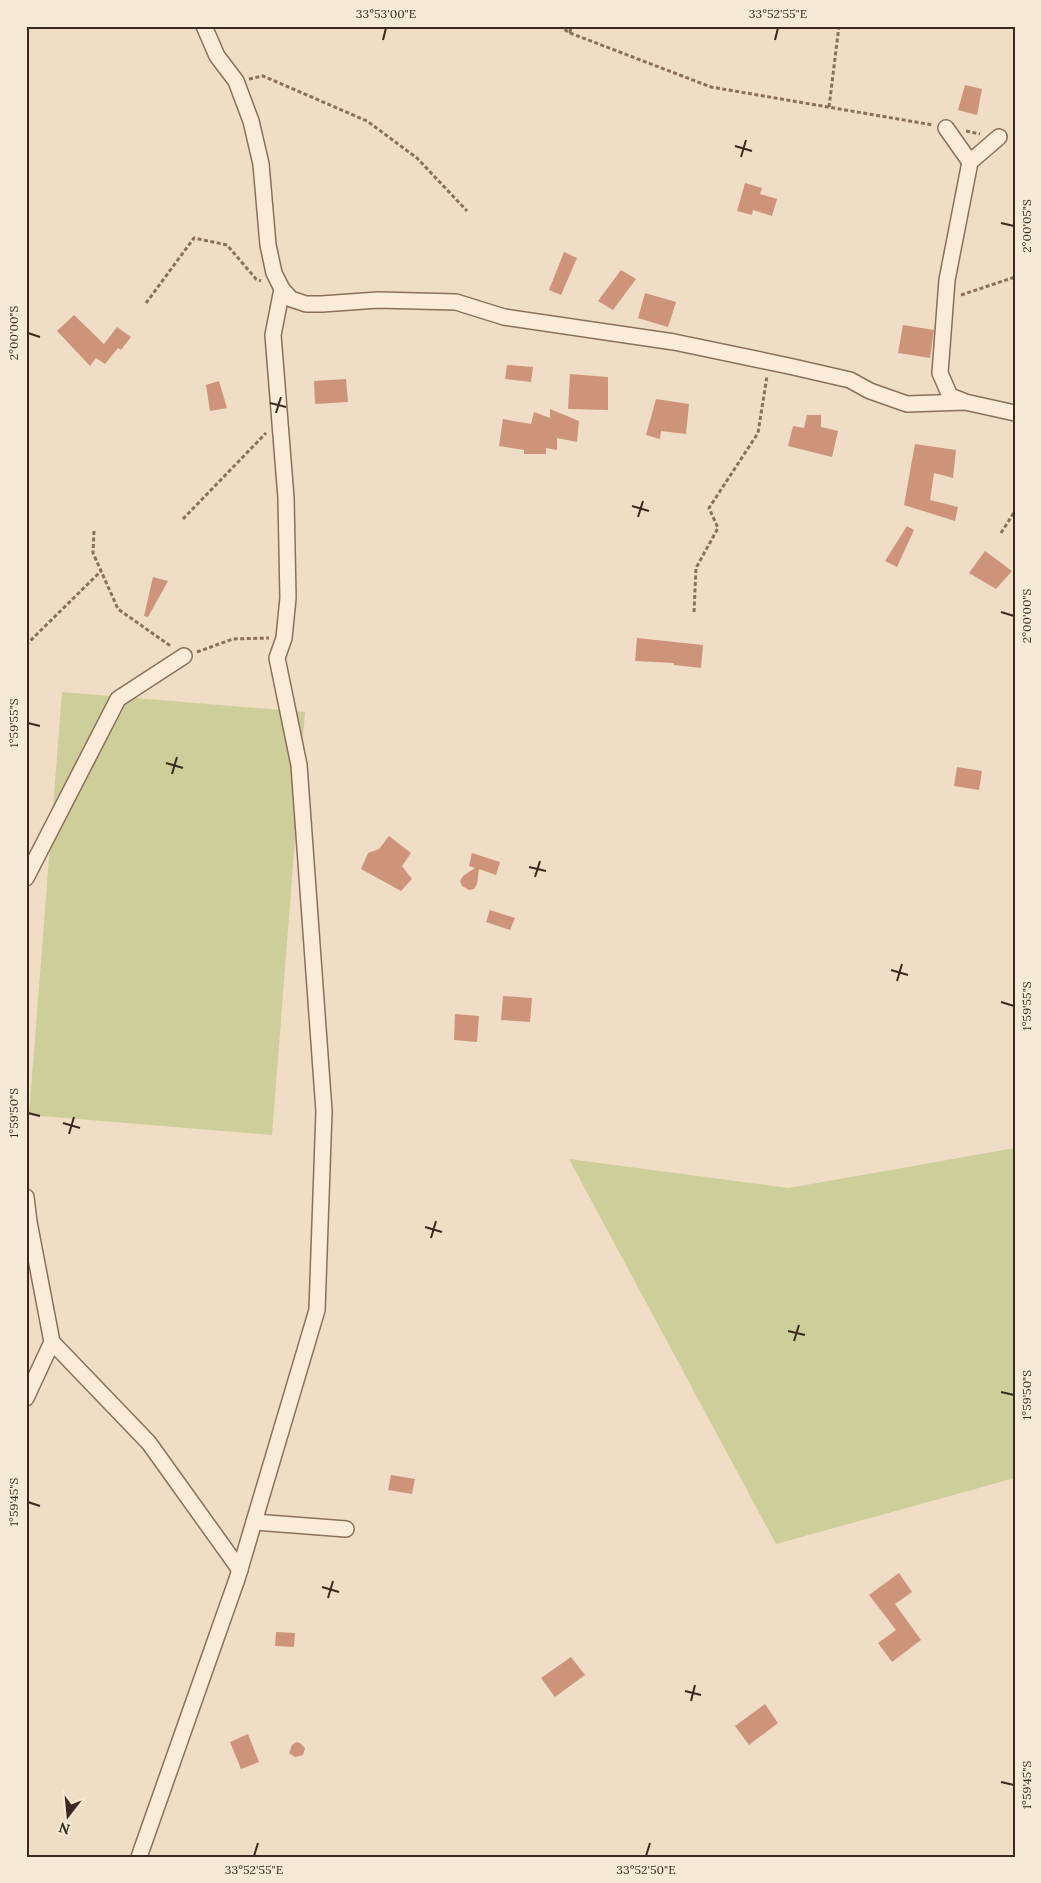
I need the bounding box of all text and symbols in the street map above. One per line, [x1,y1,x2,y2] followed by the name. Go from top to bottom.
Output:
[356,6,416,21] text: 33°53'00"E
[749,6,807,21] text: 33°52'55"E
[1019,199,1034,253] text: 2°00'05"S
[6,306,21,360] text: 2°00'00"S
[1019,589,1034,643] text: 2°00'00"S
[6,698,21,748] text: 1°59'55"S
[1019,981,1034,1031] text: 1°59'55"S
[6,1088,21,1138] text: 1°59'50"S
[1019,1370,1034,1420] text: 1°59'50"S
[6,1477,21,1526] text: 1°59'45"S
[1019,1760,1034,1809] text: 1°59'45"S
[42,1790,92,1840] north arrow
[57,1818,72,1839] text: N
[225,1862,283,1877] text: 33°52'55"E
[616,1862,676,1877] text: 33°52'50"E

